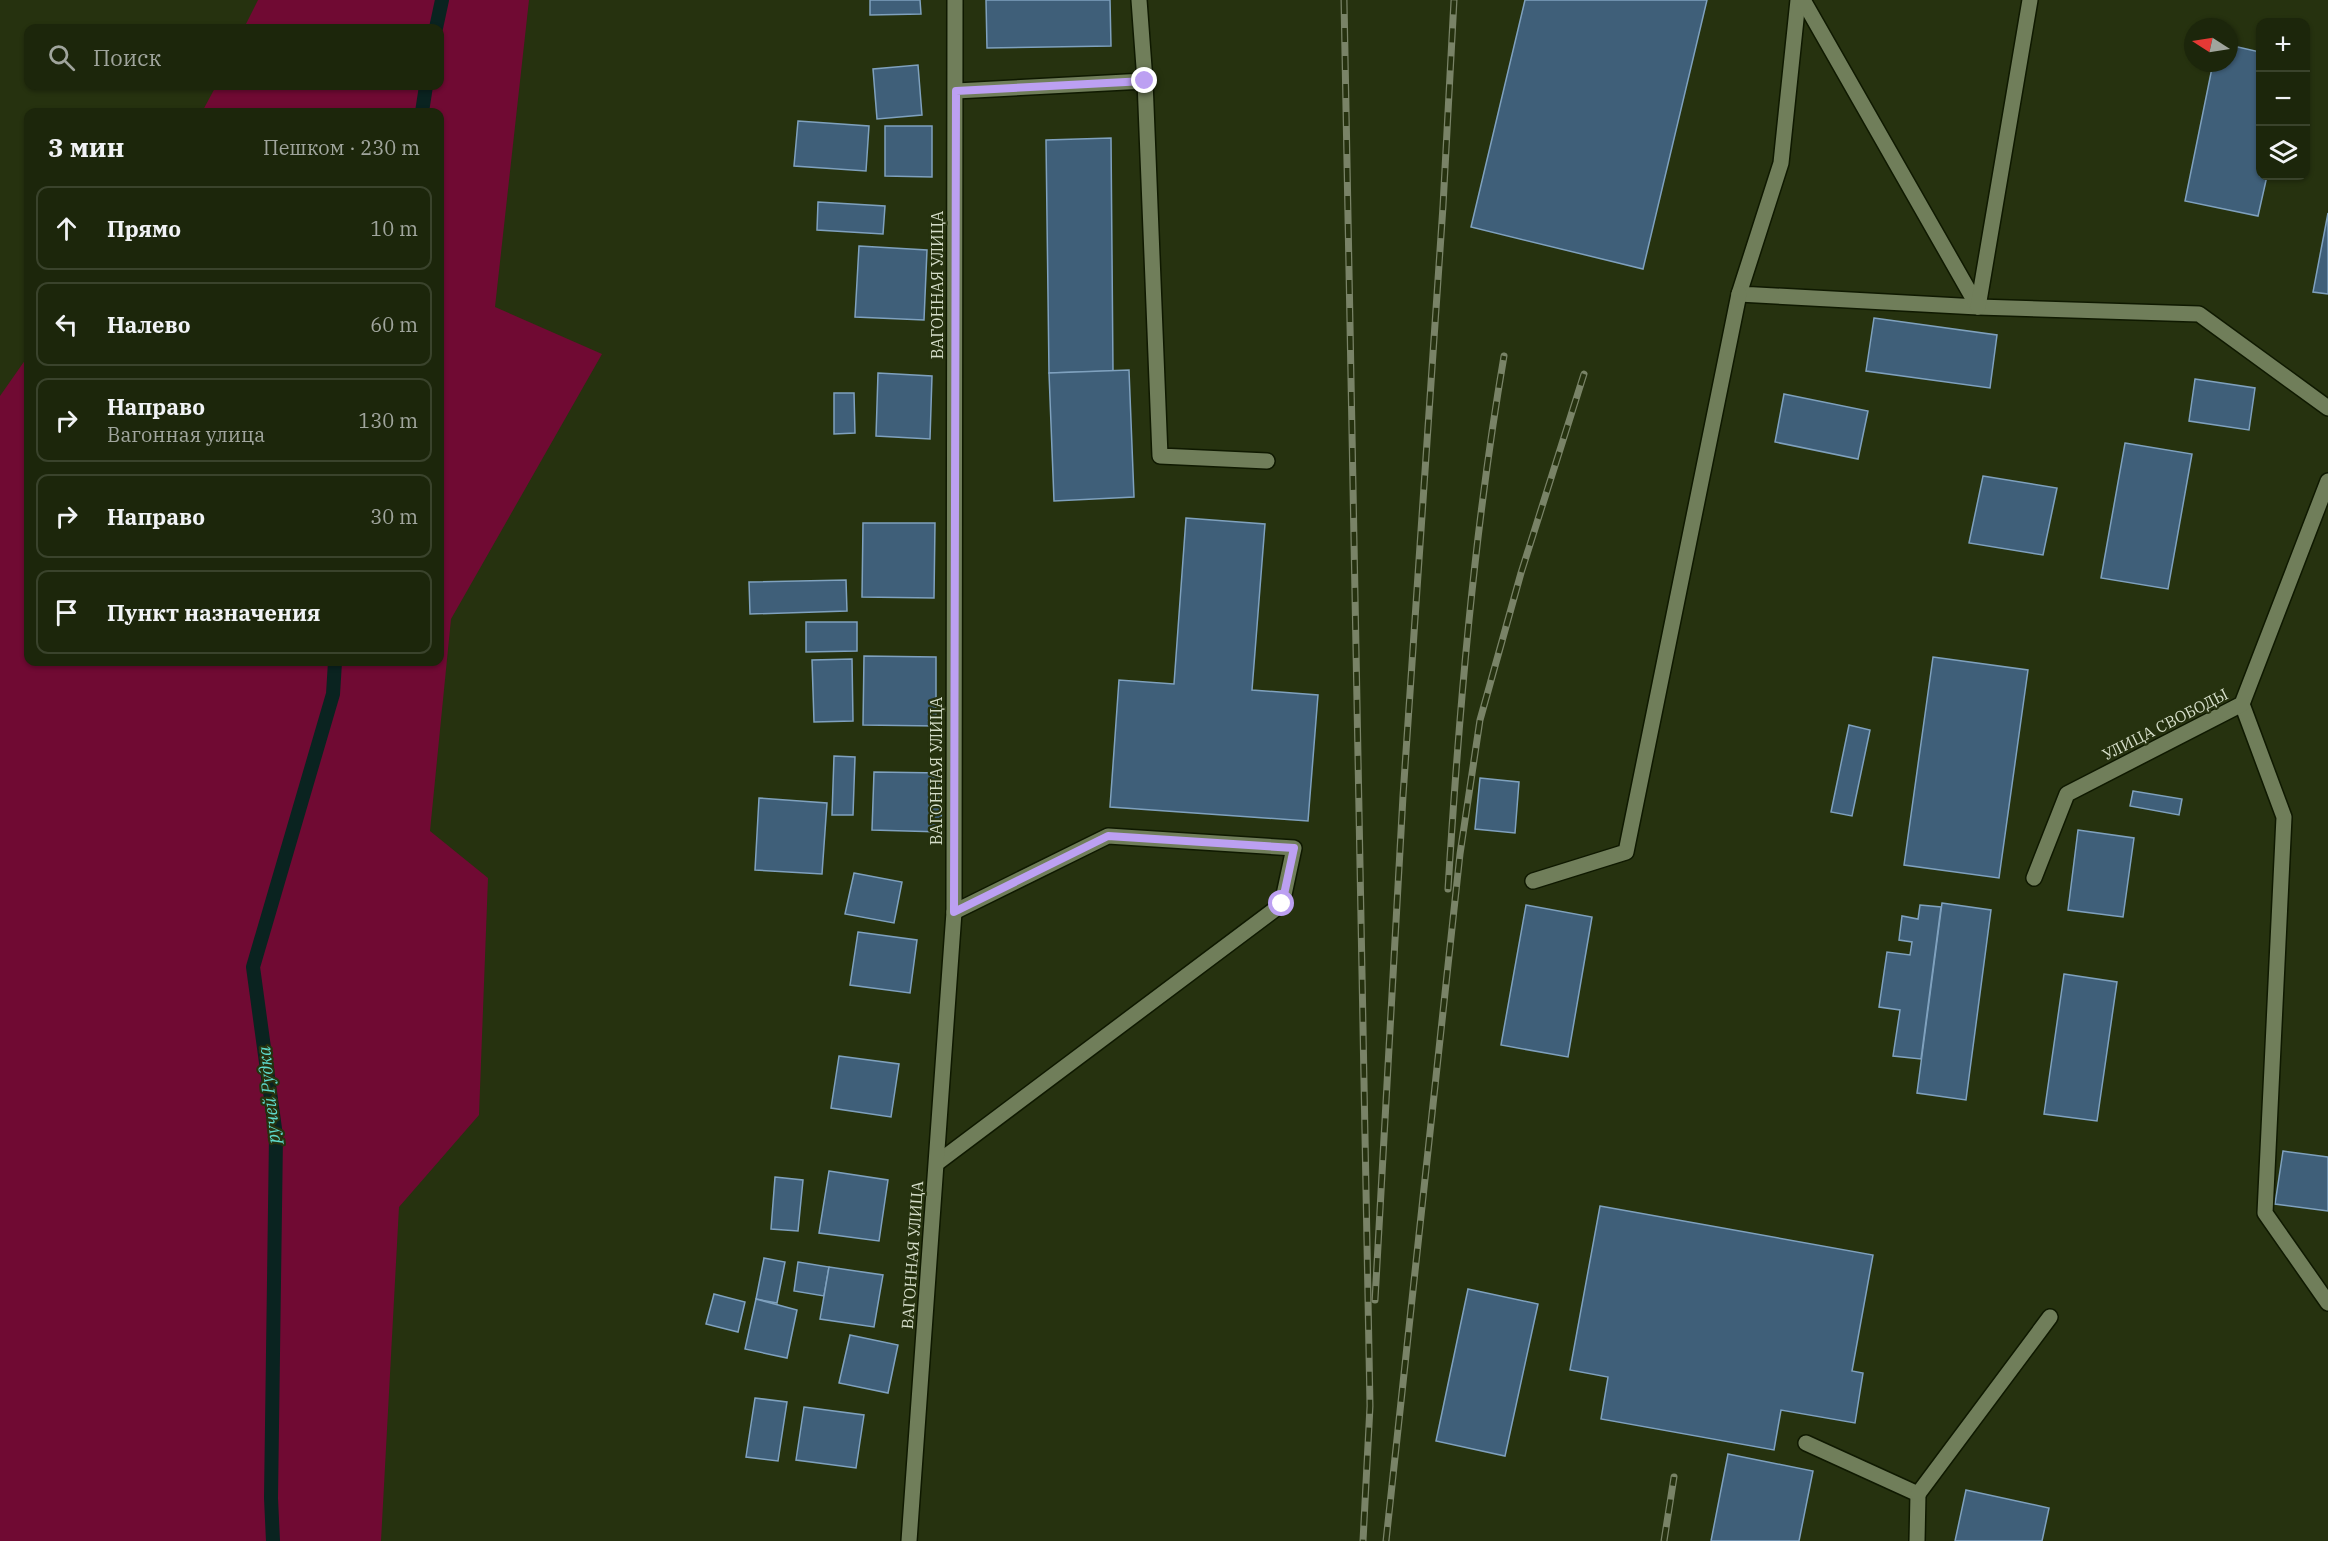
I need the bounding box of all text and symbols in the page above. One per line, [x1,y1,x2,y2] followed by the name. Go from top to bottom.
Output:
[2184,18,2238,72] north arrow
[2256,18,2310,180] map controls
[2256,18,2310,72] button: +
[24,24,444,90] search box
[45,41,78,74] icon: search
[93,43,161,72] text: Поиск
[1131,67,1157,93] route end
[2256,72,2310,126] button: −
[2256,126,2310,180] button: layers
[48,130,124,164] text: 3 мин
[263,134,420,161] text: Пешком · 230 m
[927,211,947,359] street label: ВАГОННАЯ УЛИЦА
[50,212,83,245] icon: ahead
[107,214,181,243] text: Прямо
[370,215,418,242] text: 10 m
[50,308,83,341] icon: left
[107,310,191,339] text: Налево
[370,311,418,338] text: 60 m
[107,392,205,421] text: Направо
[50,404,83,437] icon: right
[358,407,418,434] text: 130 m
[107,421,265,448] text: Вагонная улица
[50,500,83,533] icon: right
[107,502,205,531] text: Направо
[370,503,418,530] text: 30 m
[50,596,83,629] icon: arrive
[107,598,321,627] text: Пункт назначения
[2099,684,2231,764] street label: УЛИЦА СВОБОДЫ
[926,697,946,845] street label: ВАГОННАЯ УЛИЦА
[1268,890,1294,916] route start
[252,1045,285,1147] water label: ручей Рудка
[897,1180,927,1330] street label: ВАГОННАЯ УЛИЦА

